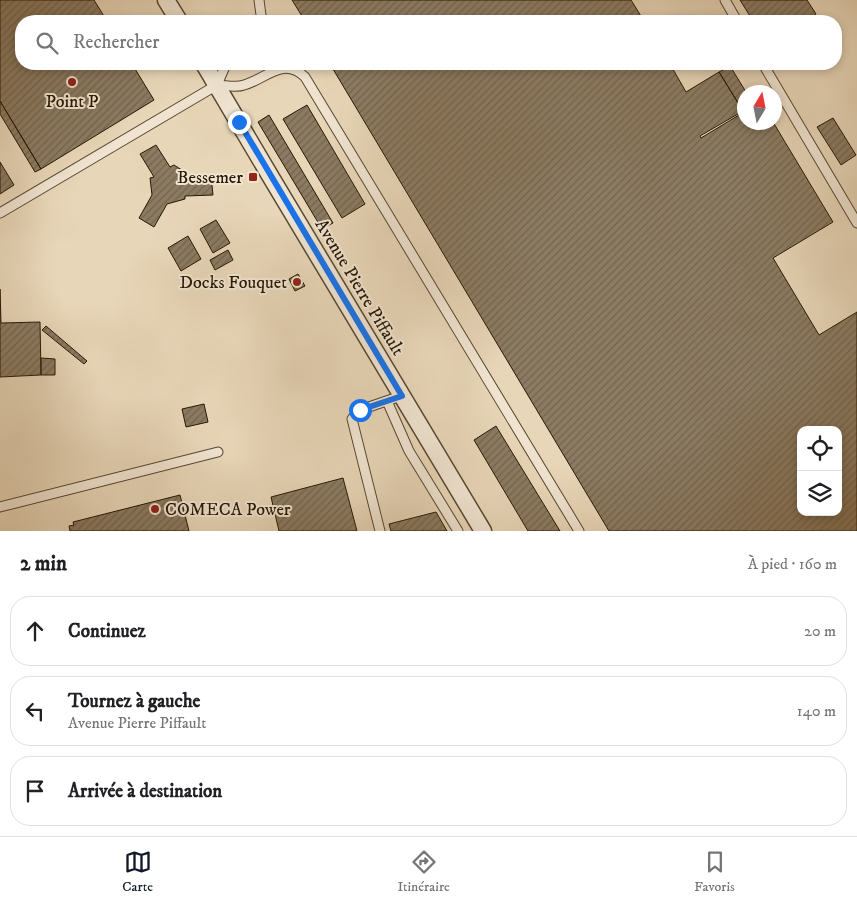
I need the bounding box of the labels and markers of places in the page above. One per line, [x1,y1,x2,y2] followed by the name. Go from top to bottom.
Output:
[66,76,78,88] marker: Point P
[46,91,98,113] place label: Point P
[177,167,243,189] place label: Bessemer
[247,171,259,183] marker: Bessemer
[180,272,287,294] place label: Docks Fouquet
[291,276,303,288] marker: Docks Fouquet
[165,499,291,521] place label: COMECA Power
[149,503,161,515] marker: COMECA Power

